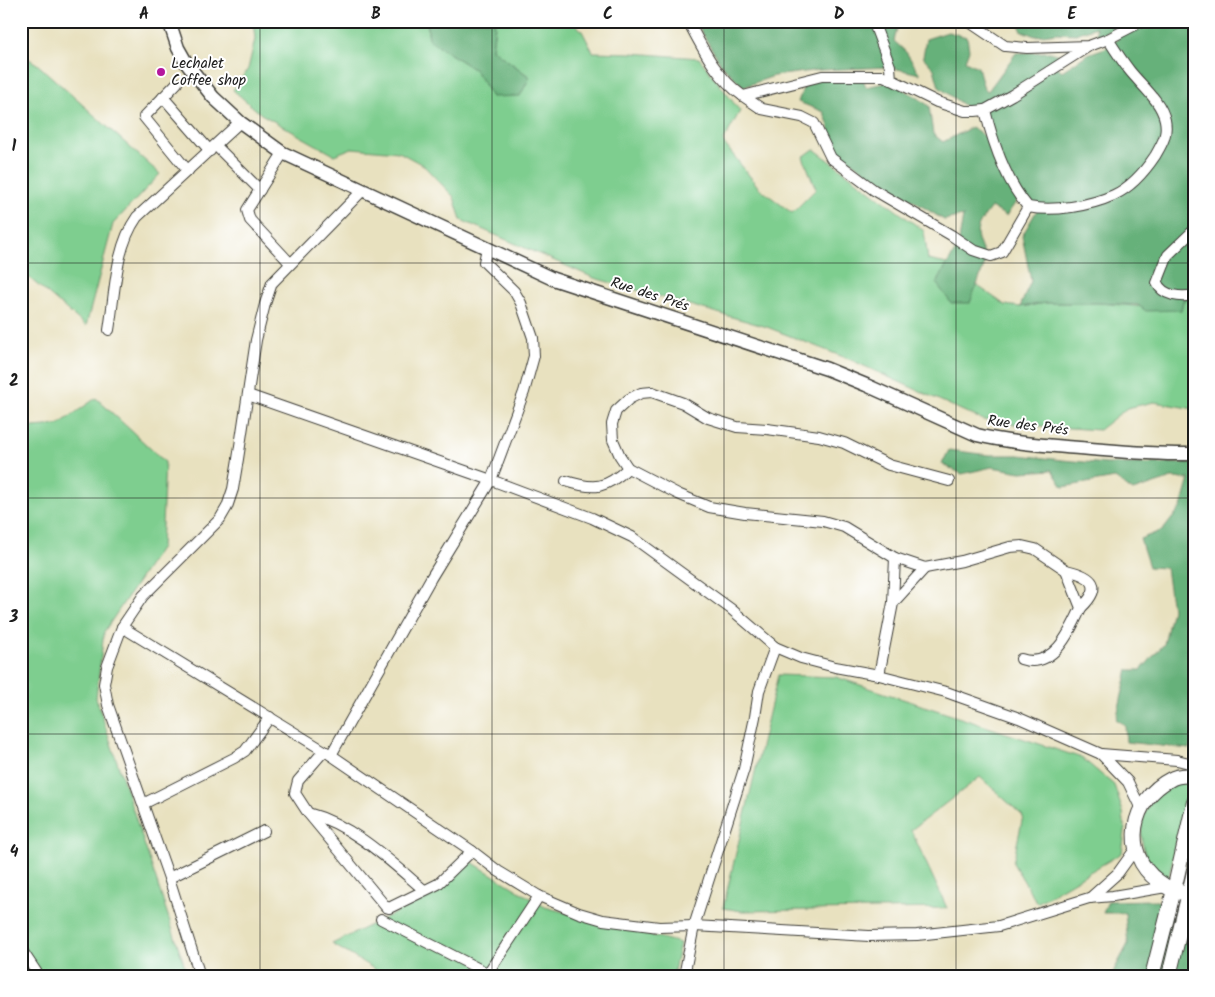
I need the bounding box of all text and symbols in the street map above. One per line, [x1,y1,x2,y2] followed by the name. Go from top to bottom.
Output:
[139,2,149,27] text: A
[371,2,381,27] text: B
[603,2,613,27] text: C
[834,2,845,27] text: D
[1068,2,1078,27] text: E
[171,52,246,93] place label: Lechalet Coffee shop
[155,66,167,78] marker: Lechalet Coffee shop
[12,134,17,159] text: 1
[607,271,693,319] street label: Rue des Prés
[9,369,19,394] text: 2
[986,409,1070,443] street label: Rue des Prés
[9,605,19,630] text: 3
[10,840,19,865] text: 4

